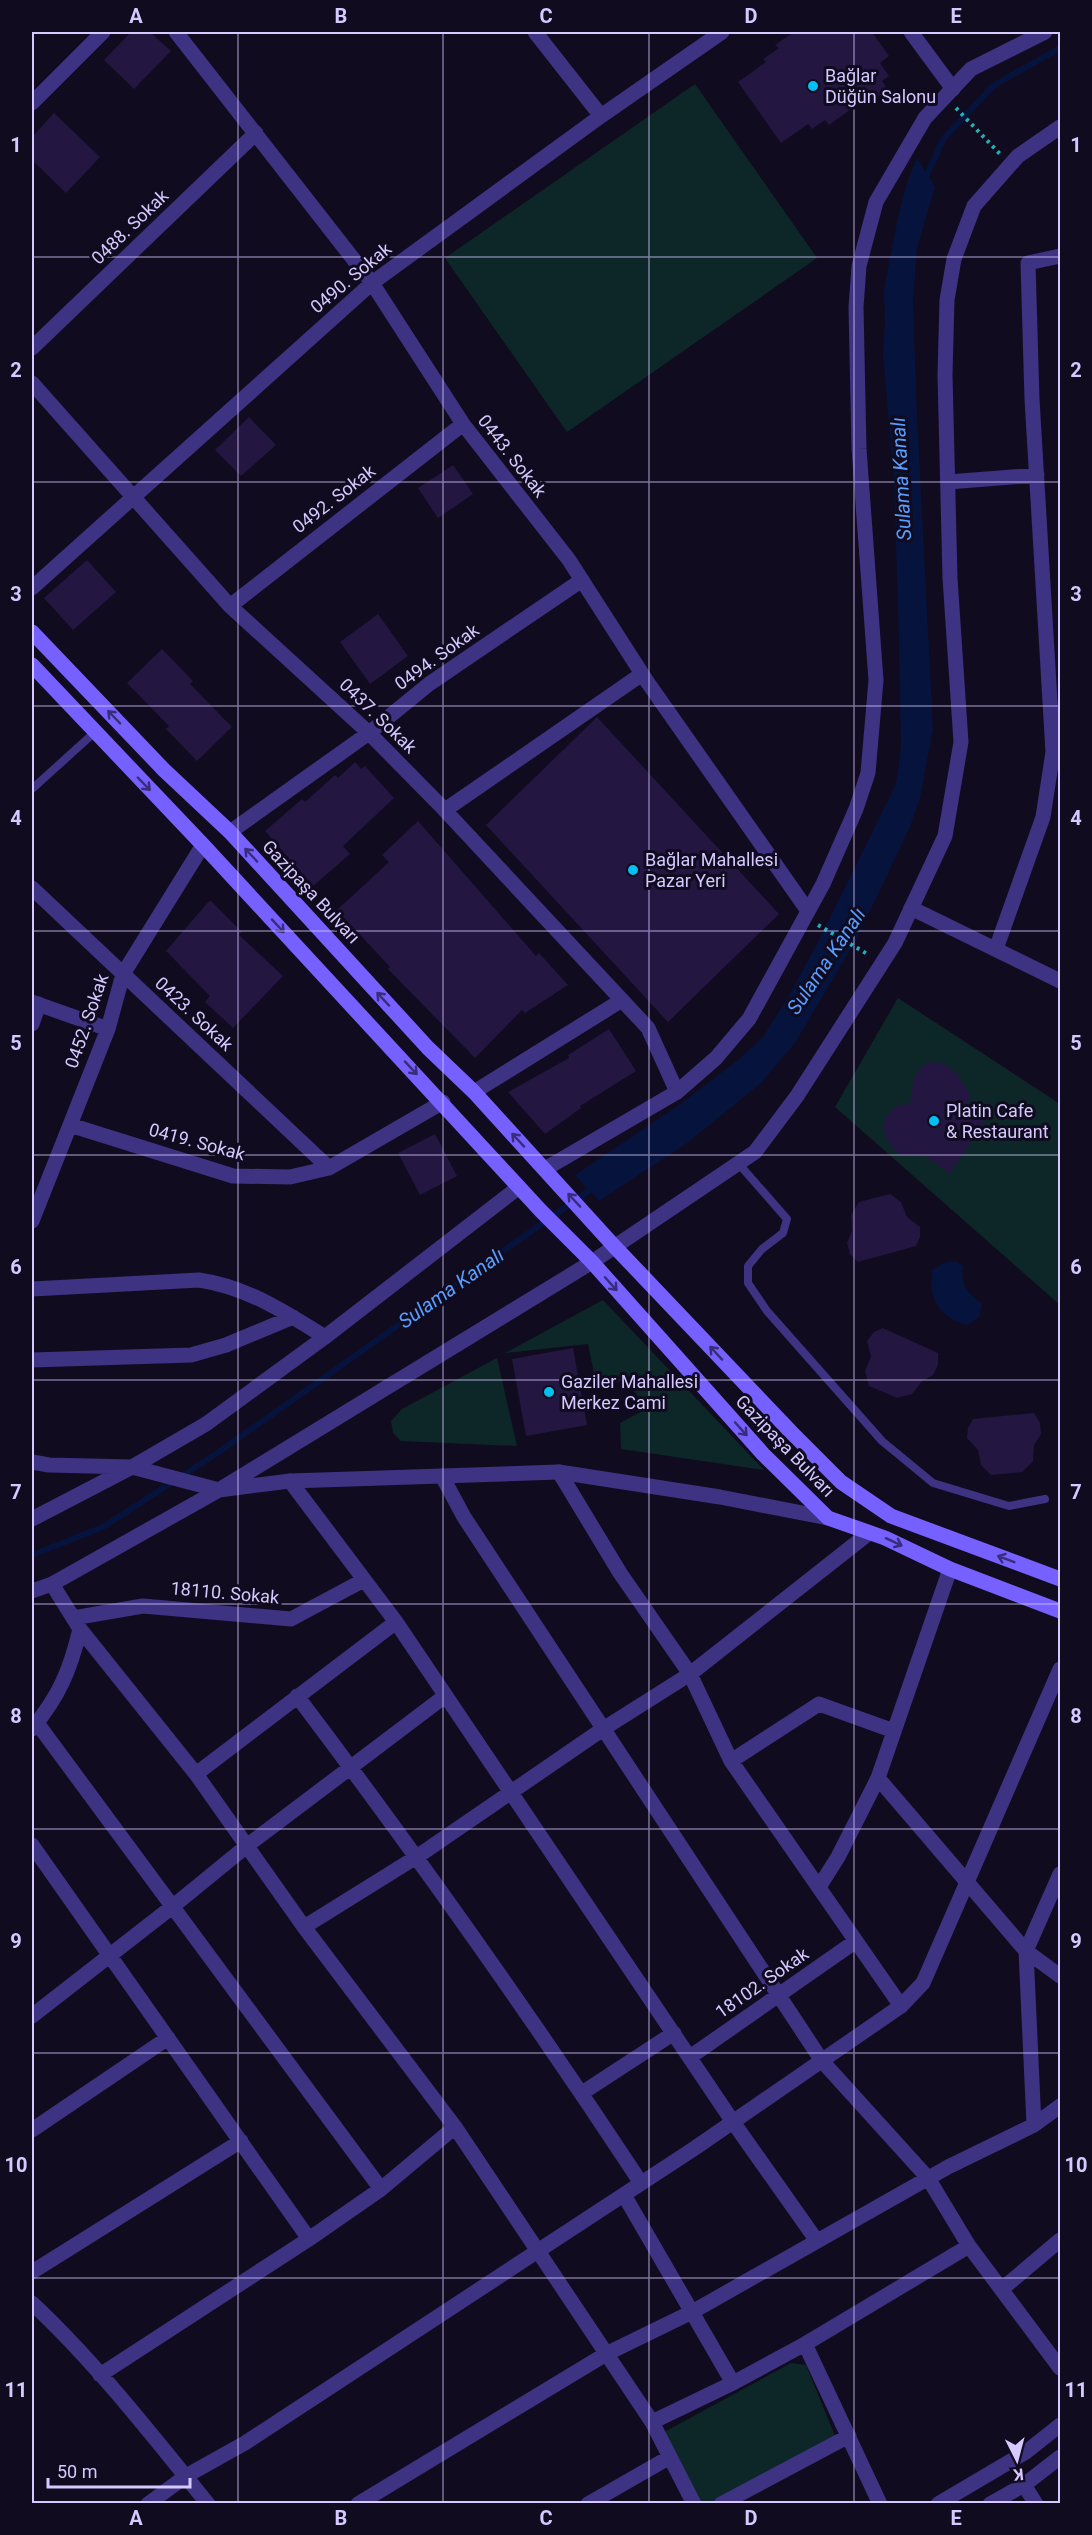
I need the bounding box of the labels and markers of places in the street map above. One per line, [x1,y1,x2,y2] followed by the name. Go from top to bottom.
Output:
[825,65,936,107] place label: Bağlar Düğün Salonu
[806,79,820,93] marker: Bağlar Düğün Salonu
[645,849,778,891] place label: Bağlar Mahallesi Pazar Yeri
[626,863,640,877] marker: Bağlar Mahallesi Pazar Yeri
[946,1100,1049,1142] place label: Platin Cafe & Restaurant
[927,1114,941,1128] marker: Platin Cafe & Restaurant
[561,1371,698,1413] place label: Gaziler Mahallesi Merkez Cami
[542,1385,556,1399] marker: Gaziler Mahallesi Merkez Cami

